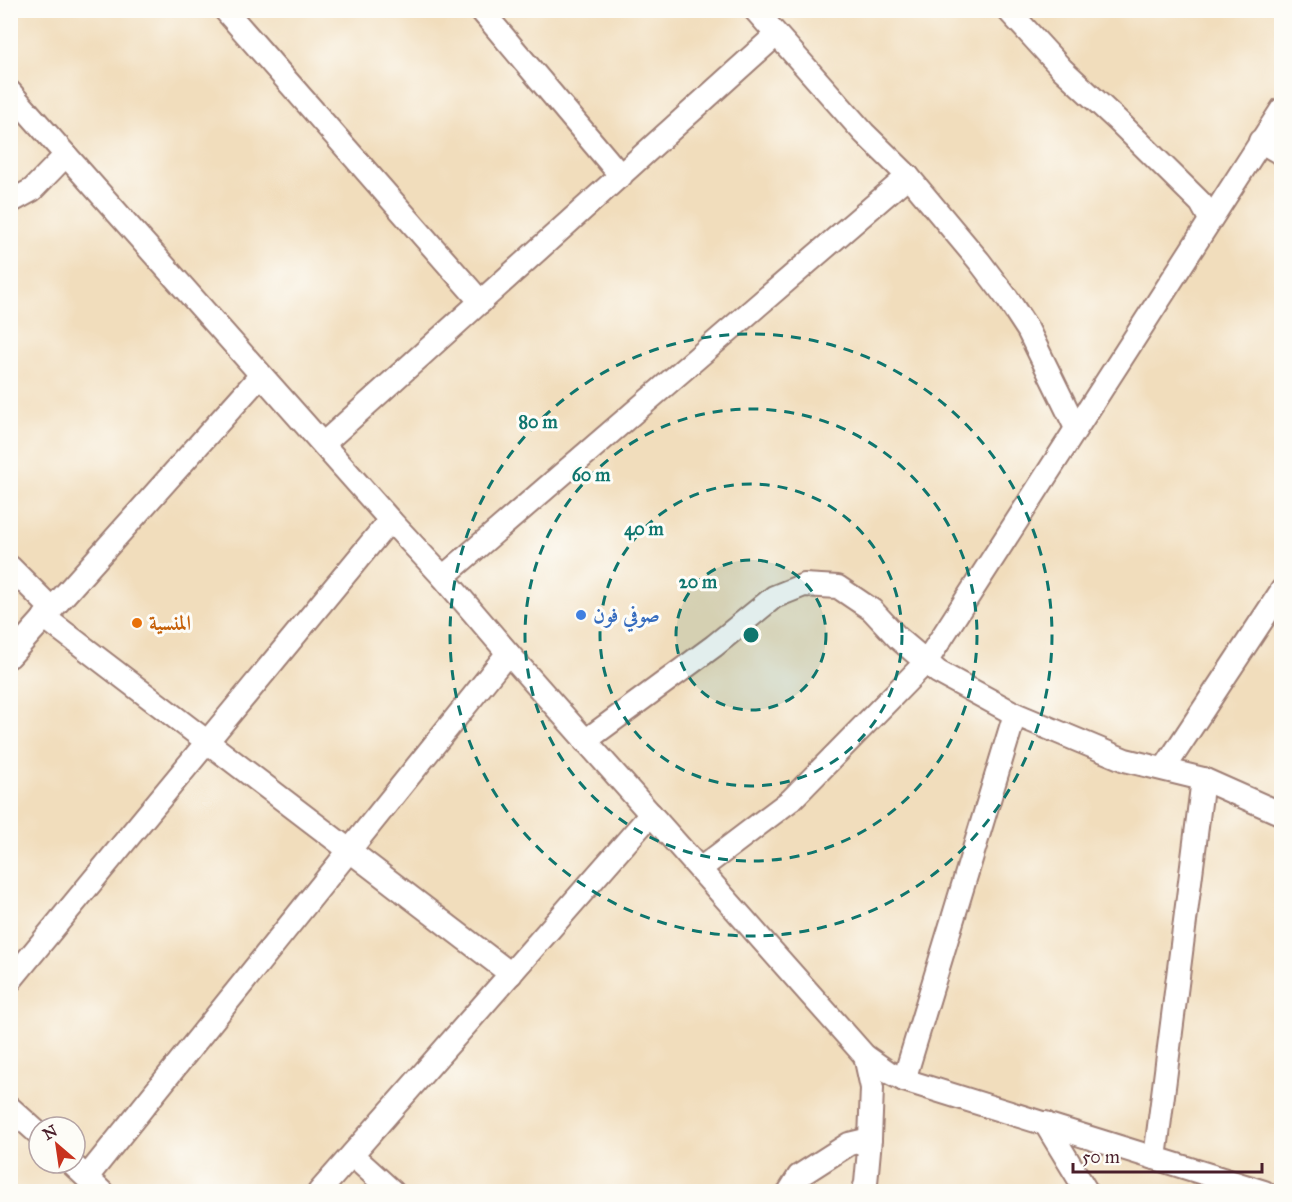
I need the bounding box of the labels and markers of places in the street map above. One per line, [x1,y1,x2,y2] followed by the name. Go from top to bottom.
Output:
[593,602,660,633] place label: صوفي فون
[574,608,588,622] marker: صوفي فون
[149,610,191,636] place label: المنسية
[130,616,144,630] marker: المنسية
[741,625,761,645] centre of rings

